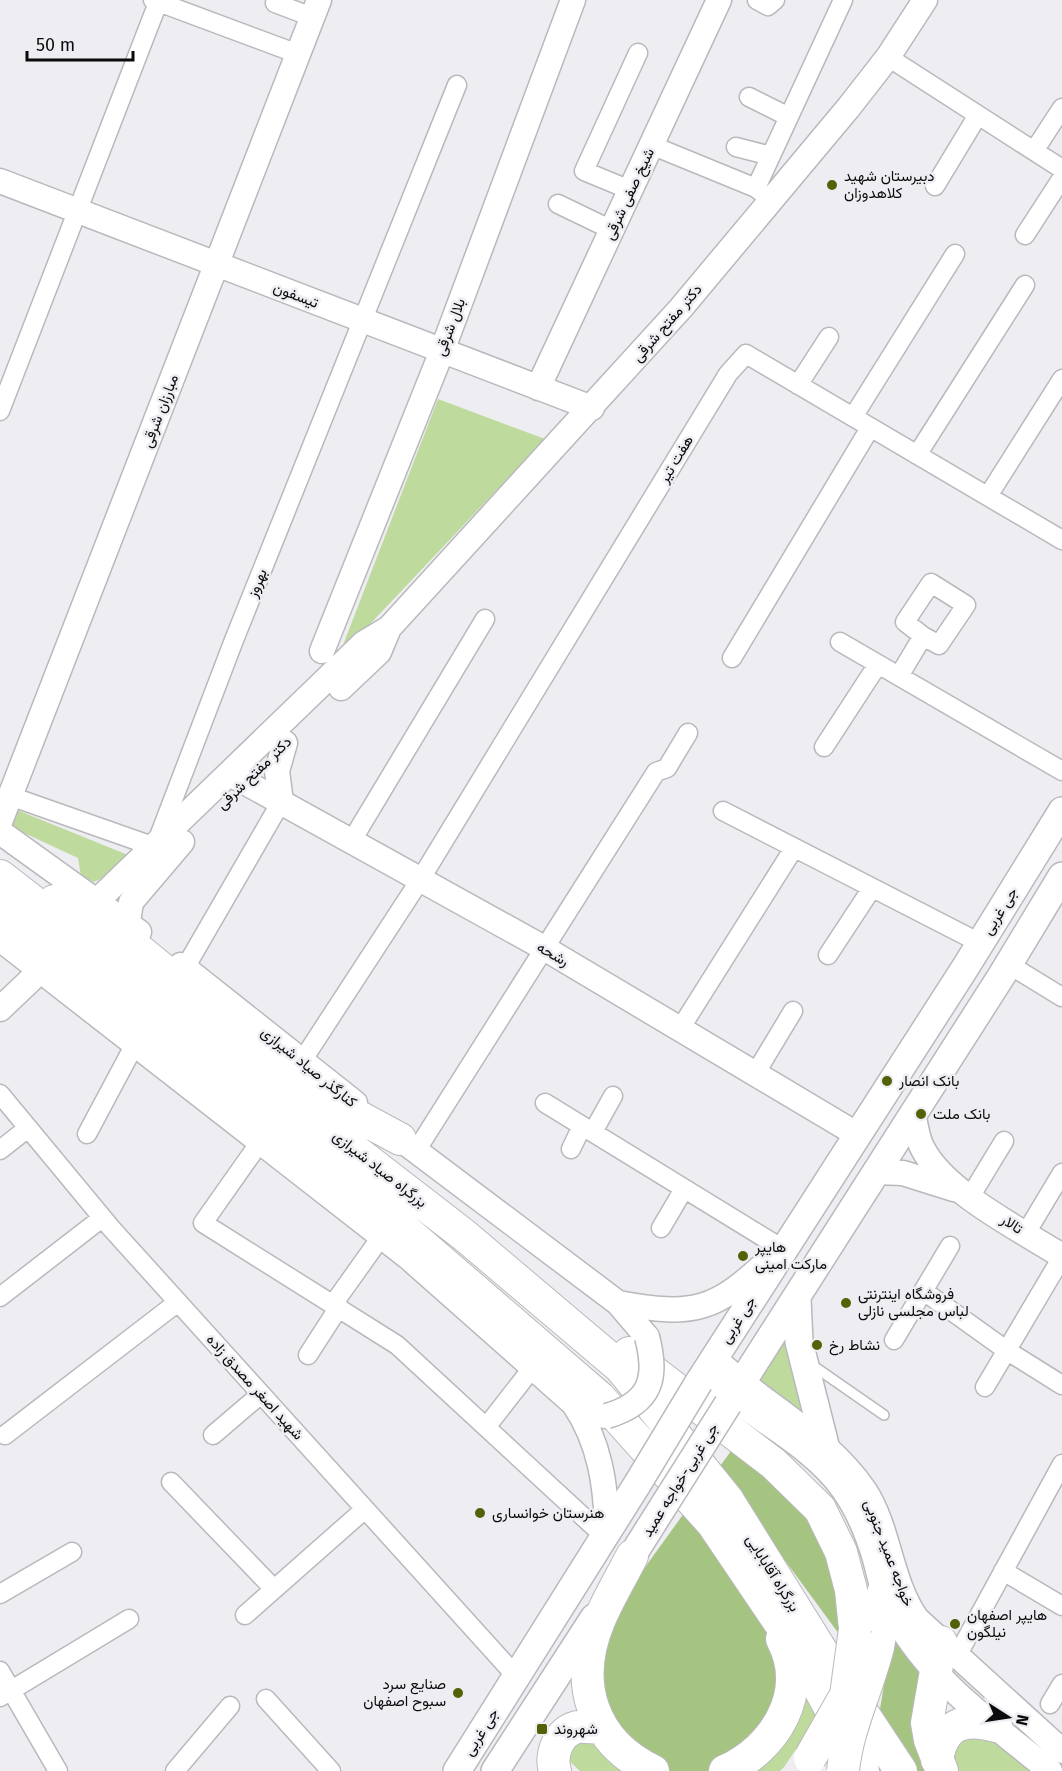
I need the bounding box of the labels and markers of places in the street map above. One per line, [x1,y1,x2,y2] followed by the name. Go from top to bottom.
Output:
[844,167,935,202] place label: دبیرستان شهید کلاهدوزان
[825,178,839,192] marker: دبیرستان شهید کلاهدوزان
[898,1072,959,1090] place label: بانک انصار
[880,1074,894,1088] marker: بانک انصار
[933,1105,990,1123] place label: بانک ملت
[914,1107,928,1121] marker: بانک ملت
[754,1238,827,1274] place label: هایپر مارکت امینی
[736,1249,750,1263] marker: هایپر مارکت امینی
[858,1285,969,1321] place label: فروشگاه اینترنتی لباس مجلسی نازلی
[839,1296,853,1310] marker: فروشگاه اینترنتی لباس مجلسی نازلی
[829,1336,880,1356] place label: نشاط رخ
[810,1338,824,1352] marker: نشاط رخ
[492,1504,605,1523] place label: هنرستان خوانساری
[473,1506,487,1520] marker: هنرستان خوانساری
[967,1606,1047,1641] place label: هایپر اصفهان نیلگون
[948,1617,962,1631] marker: هایپر اصفهان نیلگون
[363,1675,446,1712] place label: صنایع سرد سبوح اصفهان
[451,1686,465,1700] marker: صنایع سرد سبوح اصفهان
[554,1720,598,1738] place label: شهروند
[535,1722,549,1736] marker: شهروند

